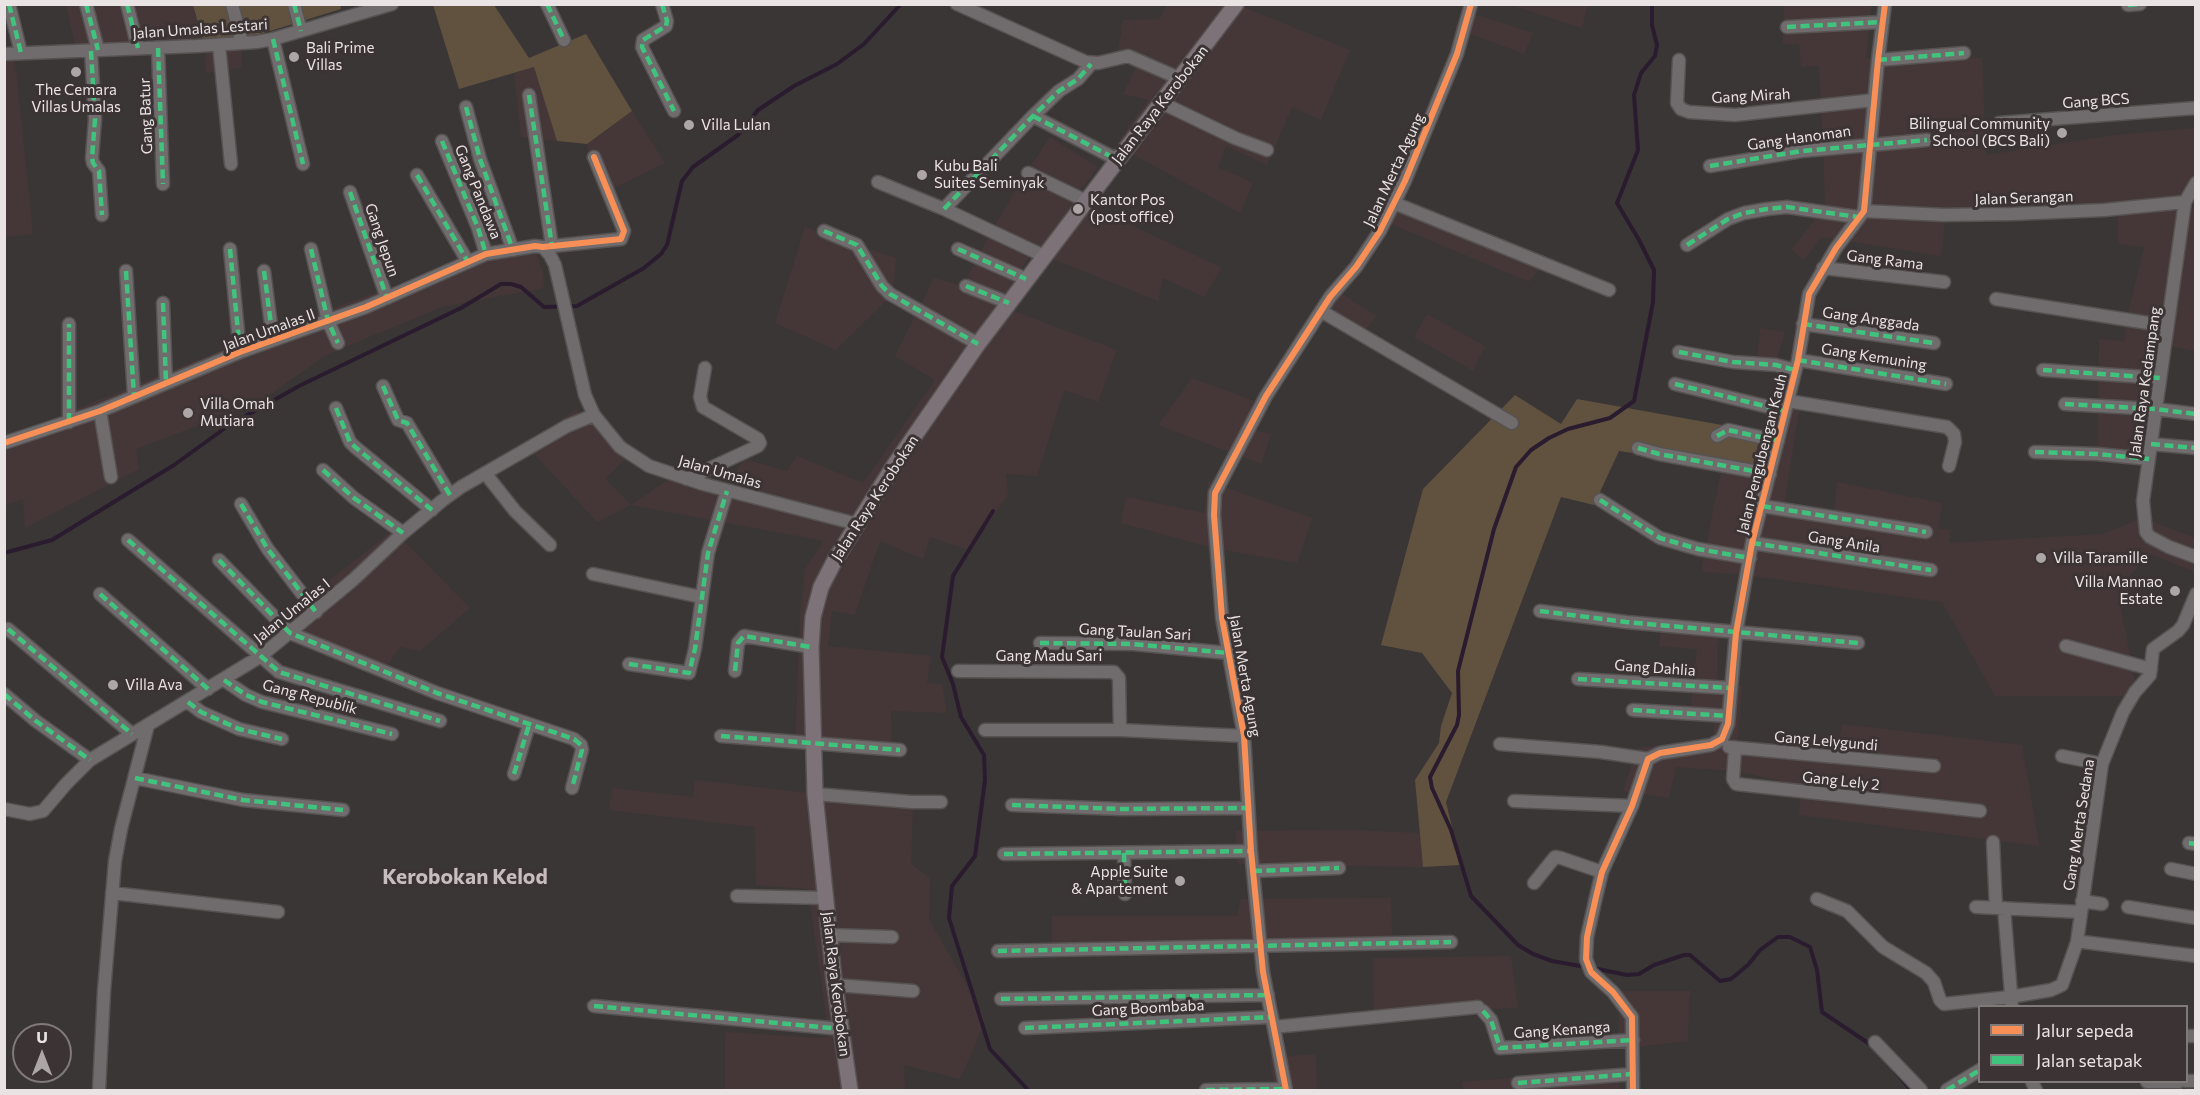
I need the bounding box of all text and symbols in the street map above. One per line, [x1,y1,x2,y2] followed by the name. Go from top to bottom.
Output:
[132,15,268,43] street label: Jalan Umalas Lestari
[306,39,374,74] place label: Bali Prime Villas
[1108,42,1212,168] street label: Jalan Raya Kerobokan
[287,50,301,64] marker: Bali Prime Villas
[69,65,83,79] marker: The Cemara Villas Umalas
[136,77,156,155] street label: Gang Batur
[31,81,121,116] place label: The Cemara Villas Umalas
[1711,85,1791,107] street label: Gang Mirah
[2062,90,2130,112] street label: Gang BCS
[1360,110,1428,230] street label: Jalan Merta Agung
[1909,115,2050,150] place label: Bilingual Community School (BCS Bali)
[701,116,771,134] place label: Villa Lulan
[682,118,696,132] marker: Villa Lulan
[1746,122,1852,154] street label: Gang Hanoman
[2055,126,2069,140] marker: Bilingual Community School (BCS Bali)
[451,142,505,242] street label: Gang Pandawa
[934,157,1044,192] place label: Kubu Bali Suites Seminyak
[915,168,929,182] marker: Kubu Bali Suites Seminyak
[1974,187,2074,209] street label: Jalan Serangan
[1090,191,1174,226] place label: Kantor Pos (post office)
[361,201,403,279] street label: Gang Jepun
[1071,202,1085,216] marker: Kantor Pos (post office)
[1846,246,1924,274] street label: Gang Rama
[1821,303,1921,335] street label: Gang Anggada
[220,305,318,355] street label: Jalan Umalas II
[2126,306,2164,458] street label: Jalan Raya Kedampang
[1820,340,1928,374] street label: Gang Kemuning
[1733,372,1791,536] street label: Jalan Pengubengan Kauh
[200,395,274,430] place label: Villa Omah Mutiara
[181,406,195,420] marker: Villa Omah Mutiara
[828,432,922,564] street label: Jalan Raya Kerobokan
[676,452,764,492] street label: Jalan Umalas
[1807,527,1881,557] street label: Gang Anila
[2053,549,2148,567] place label: Villa Taramille
[2034,551,2048,565] marker: Villa Taramille
[2074,573,2163,608] place label: Villa Mannao Estate
[250,575,334,647] street label: Jalan Umalas I
[2168,584,2182,598] marker: Villa Mannao Estate
[1225,614,1265,738] street label: Jalan Merta Agung
[1078,620,1192,644] street label: Gang Taulan Sari
[996,647,1102,665] street label: Gang Madu Sari
[1614,656,1696,680] street label: Gang Dahlia
[125,676,183,694] place label: Villa Ava
[260,676,360,718] street label: Gang Republik
[106,678,120,692] marker: Villa Ava
[1773,728,1879,754] street label: Gang Lelygundi
[2060,758,2098,892] street label: Gang Merta Sedana
[1801,768,1881,794] street label: Gang Lely 2
[1071,863,1168,898] place label: Apple Suite & Apartement
[382,864,548,890] district label: Kerobokan Kelod
[1173,874,1187,888] marker: Apple Suite & Apartement
[818,911,854,1057] street label: Jalan Raya Kerobokan
[1091,996,1205,1020] street label: Gang Boombaba
[1978,1005,2188,1083] legend
[1513,1018,1611,1042] street label: Gang Kenanga
[2036,1019,2134,1041] text: Jalur sepeda
[12,1023,72,1083] north arrow
[36,1027,48,1046] text: U
[2036,1049,2143,1071] text: Jalan setapak

